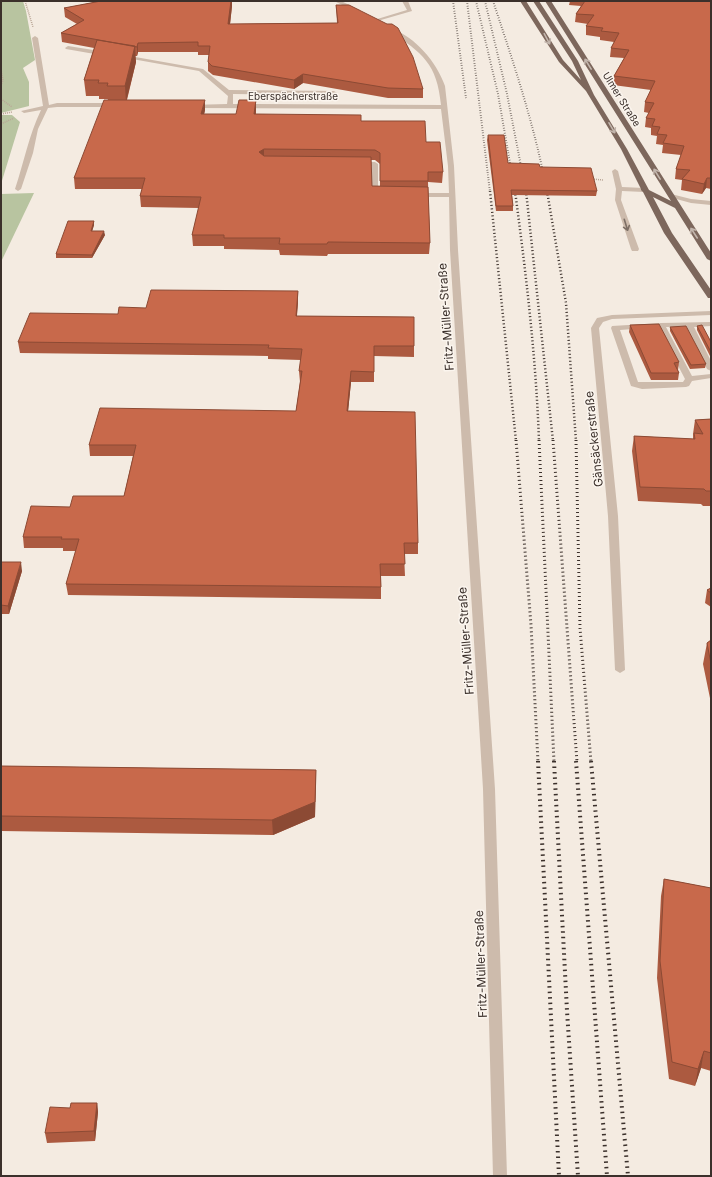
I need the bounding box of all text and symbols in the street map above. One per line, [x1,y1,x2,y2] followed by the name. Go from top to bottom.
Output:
[543,33,551,45] one-way arrow
[584,59,592,70] one-way arrow
[600,69,644,129] street label: Ulmer Straße
[248,90,338,102] street label: Eberspächerstraße
[608,122,616,134] one-way arrow
[653,169,661,180] one-way arrow
[623,218,630,231] one-way arrow
[690,227,698,239] one-way arrow
[434,263,457,371] street label: Fritz-Müller-Straße
[581,390,606,488] street label: Gänsäckerstraße
[454,587,477,695] street label: Fritz-Müller-Straße
[471,910,490,1018] street label: Fritz-Müller-Straße

